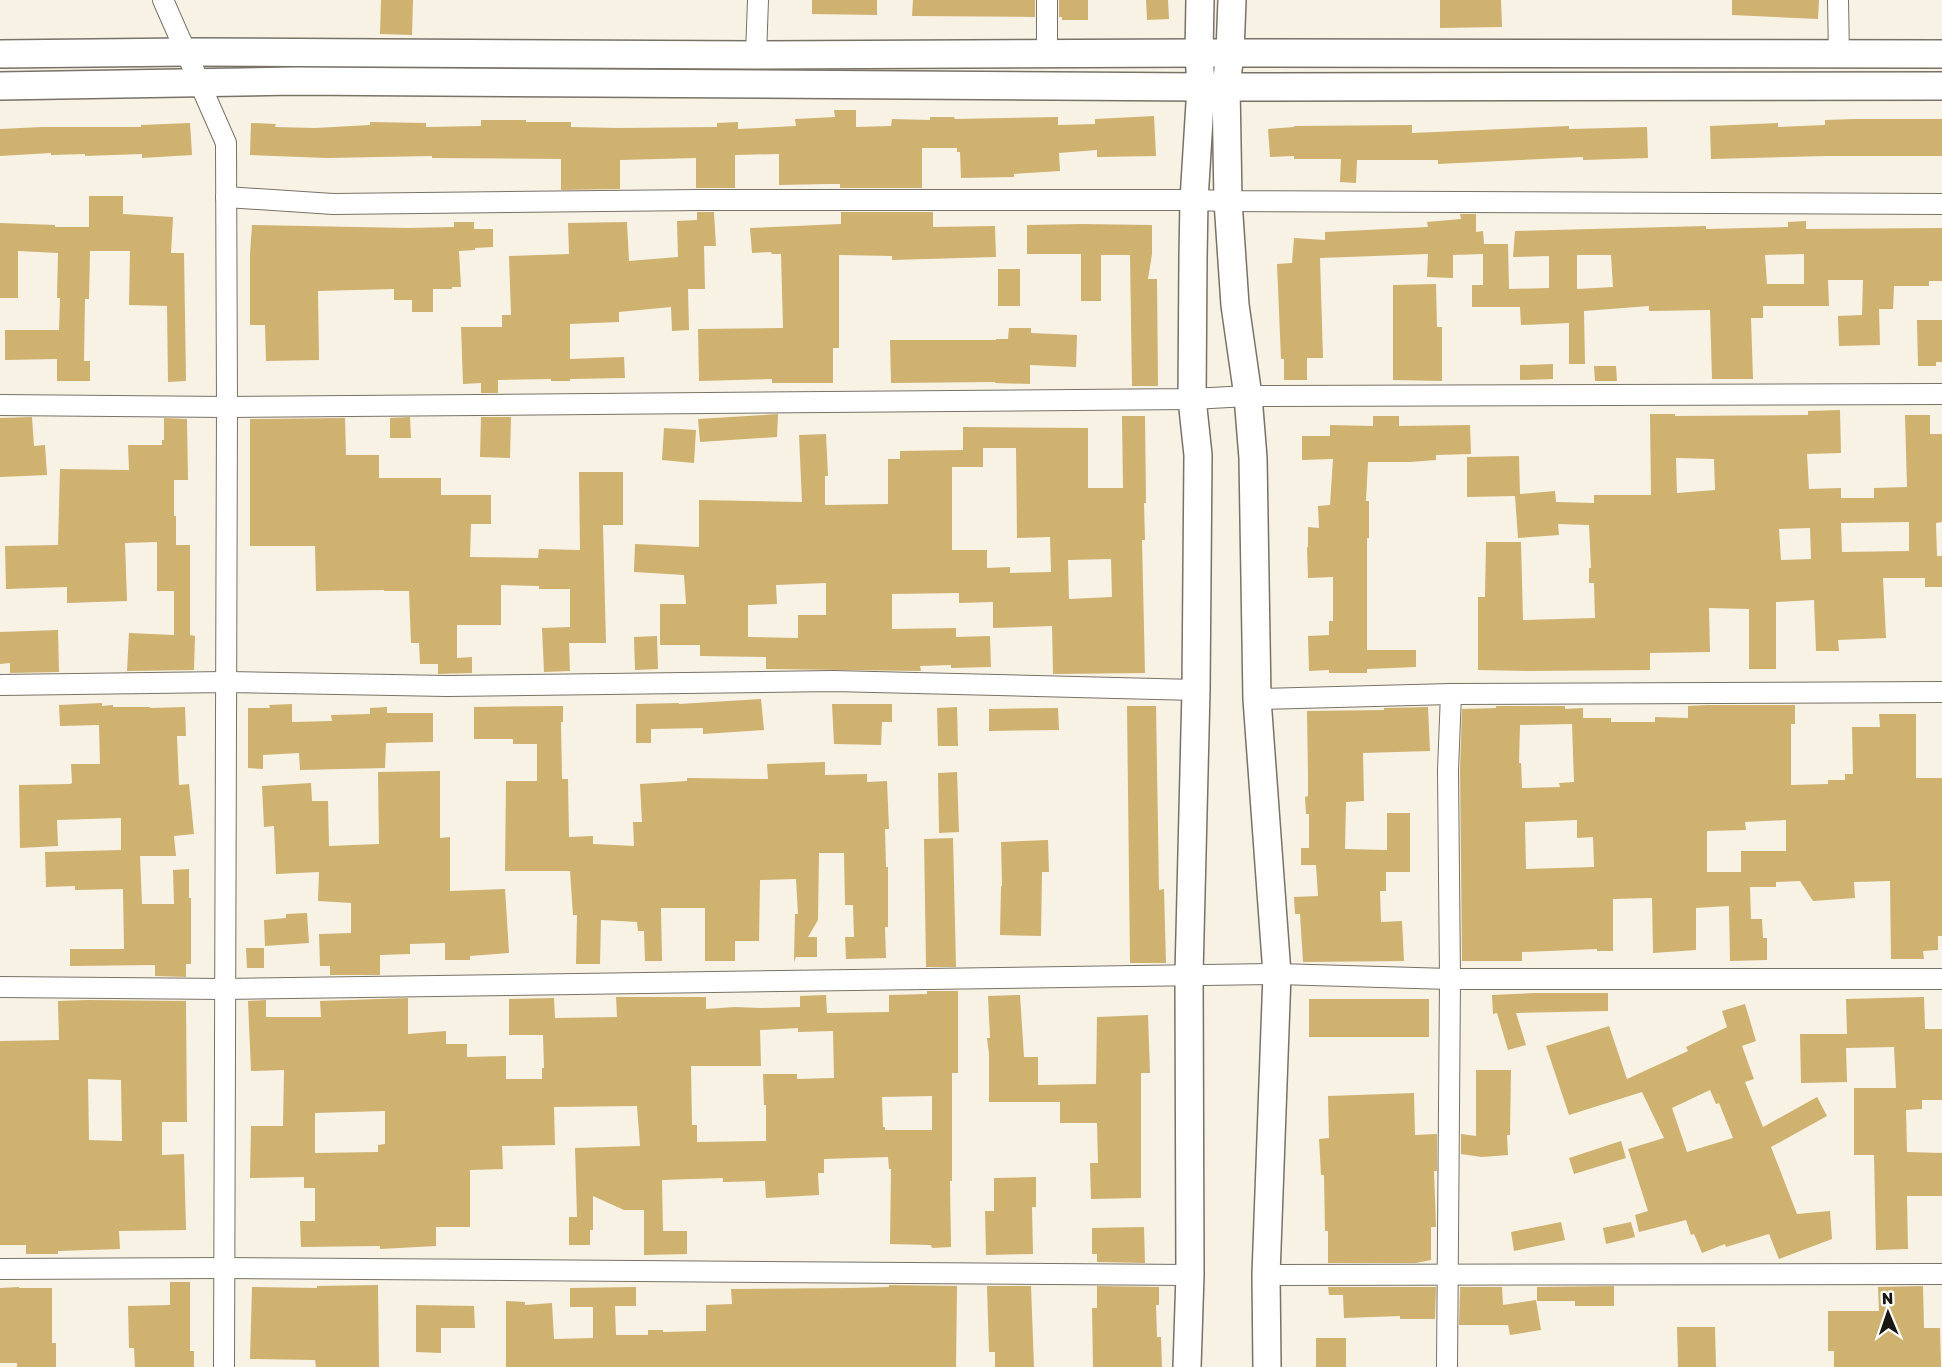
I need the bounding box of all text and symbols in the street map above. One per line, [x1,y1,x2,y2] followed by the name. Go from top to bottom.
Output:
[1858,1283,1918,1343] north arrow
[1881,1289,1894,1308] text: N

